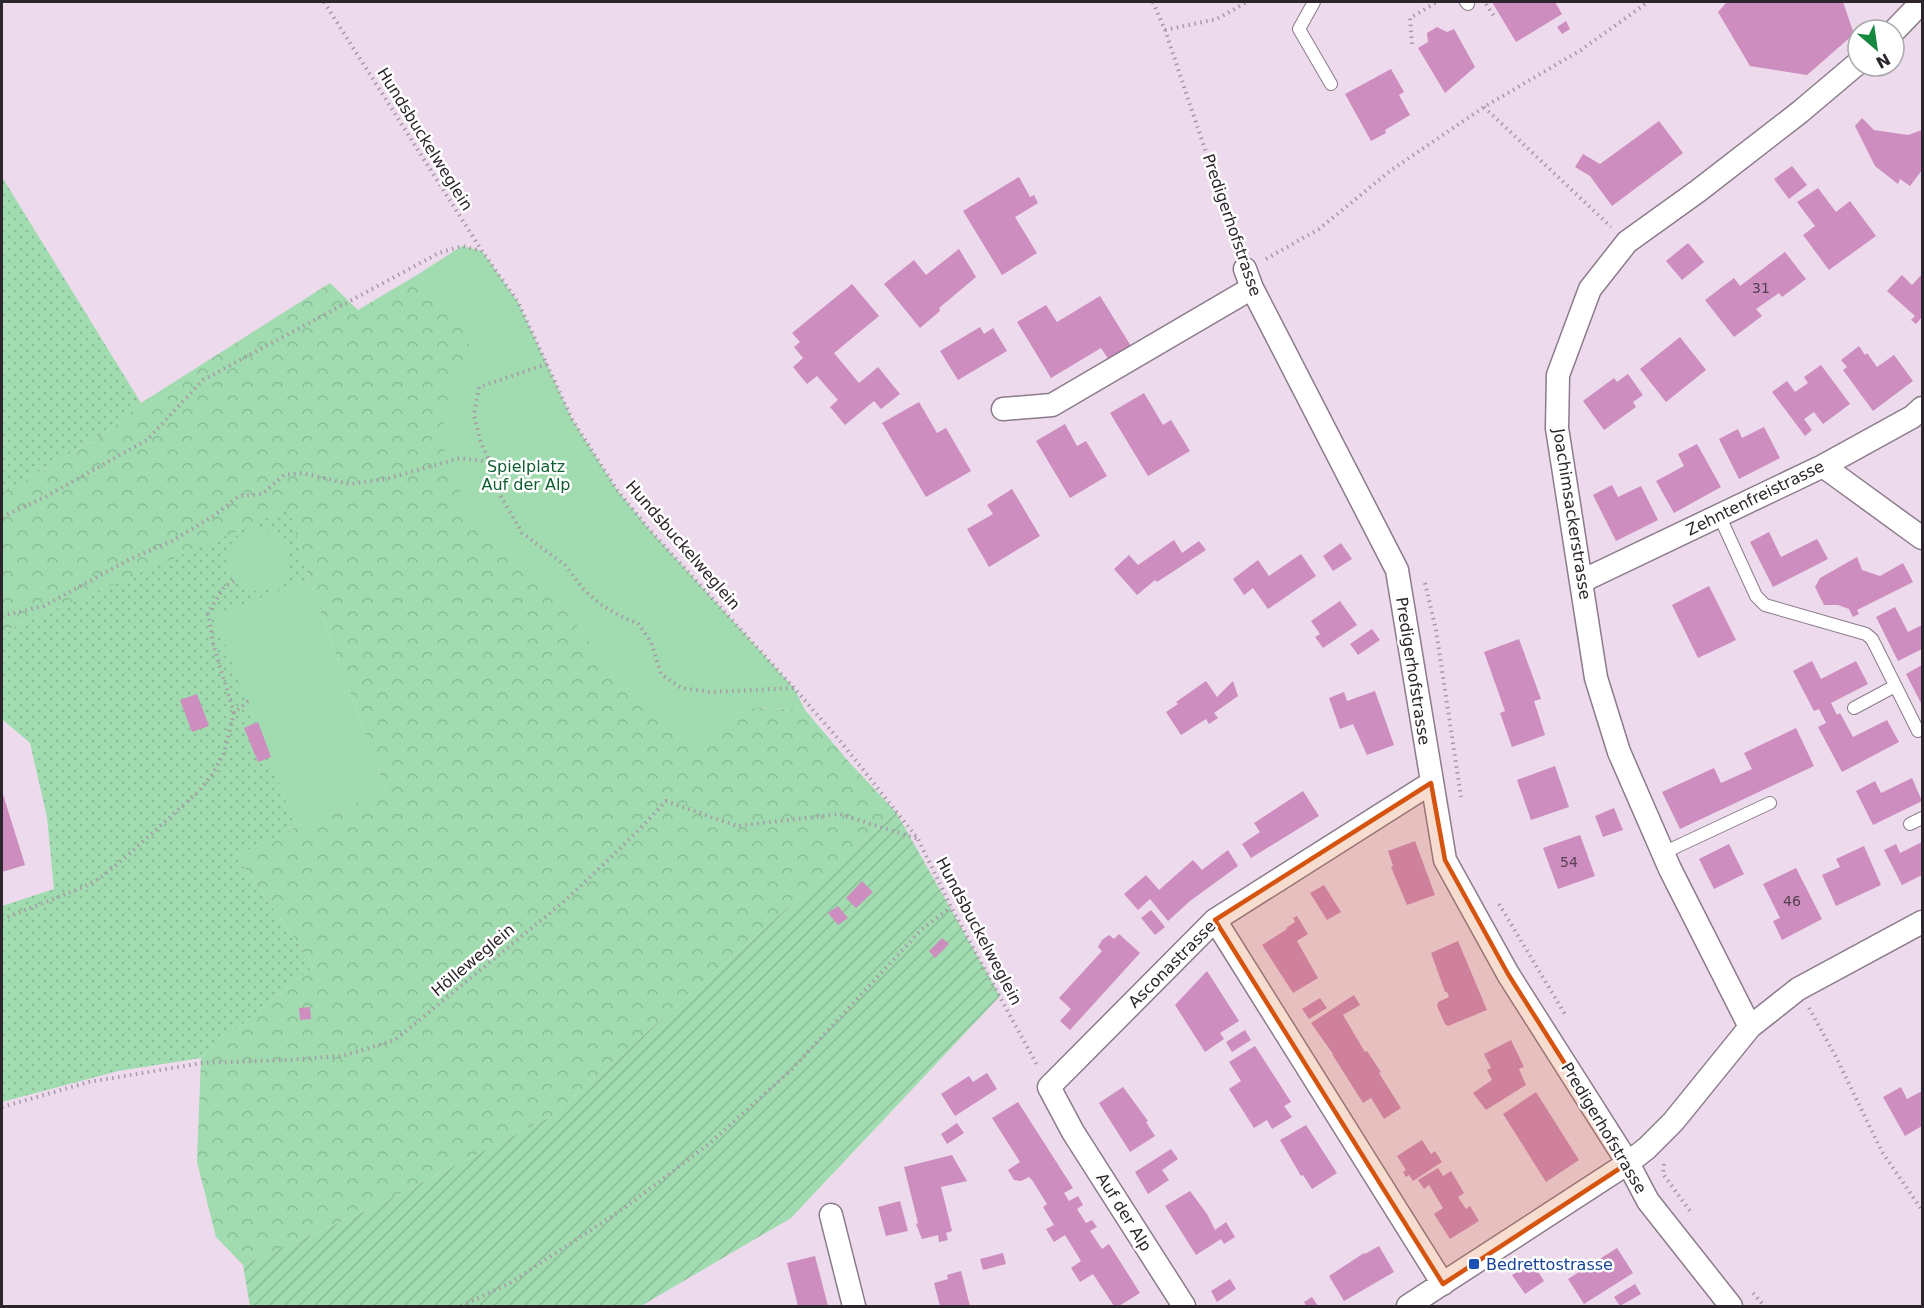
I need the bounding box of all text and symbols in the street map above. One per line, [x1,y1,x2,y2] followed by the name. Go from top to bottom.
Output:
[1846,18,1906,78] north arrow
[1873,49,1893,72] text: N
[373,64,477,214] street label: Hundsbuckelweglein
[1199,151,1265,299] street label: Predigerhofstrasse
[1752,280,1770,296] house number: 31
[1549,426,1595,601] street label: Joachimsackerstrasse
[1683,456,1827,540] street label: Zehntenfreistrasse
[481,457,571,494] park label: Spielplatz Auf der Alp
[622,477,744,613] street label: Hundsbuckelweglein
[1392,596,1434,746] street label: Predigerhofstrasse
[932,854,1026,1008] street label: Hundsbuckelweglein
[1560,854,1578,870] house number: 54
[1783,893,1801,909] house number: 46
[1125,917,1219,1011] street label: Asconastrasse
[428,920,518,1000] street label: Hölleweglein
[1557,1059,1651,1197] street label: Predigerhofstrasse
[1092,1169,1156,1255] street label: Auf der Alp
[1486,1255,1613,1274] place label: Bedrettostrasse
[1467,1257,1481,1271] marker: Bedrettostrasse

